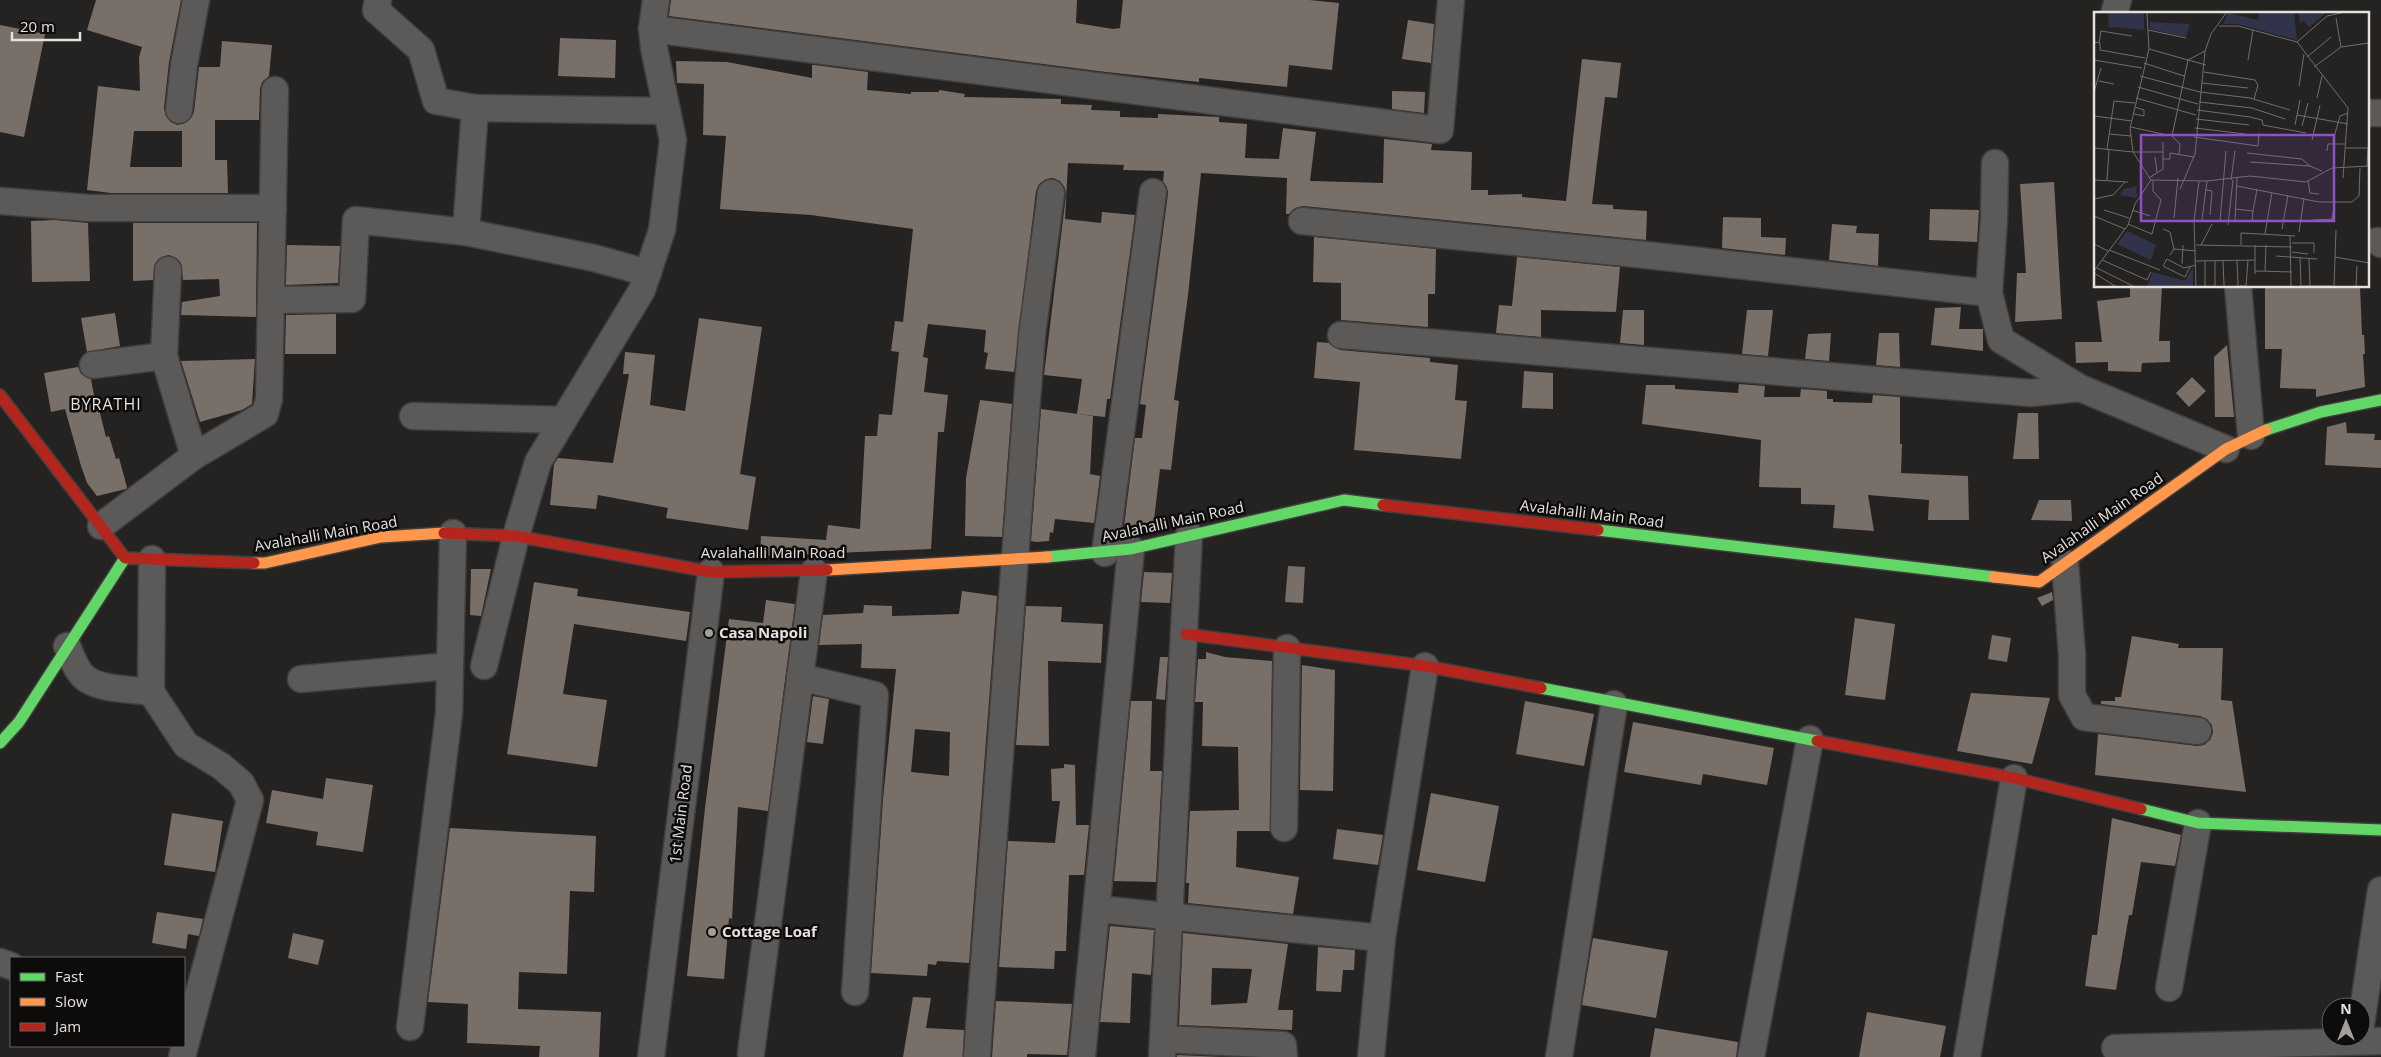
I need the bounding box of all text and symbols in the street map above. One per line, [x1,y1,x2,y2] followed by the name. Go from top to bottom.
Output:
[12,10,80,42] scale bar
[2094,12,2368,288] inset map
[20,16,55,36] text: 20 m
[70,393,142,415] district label: BYRATHI
[2036,467,2166,567] street label: Avalahalli Main Road
[1519,494,1665,532] street label: Avalahalli Main Road
[1100,496,1246,546] street label: Avalahalli Main Road
[253,511,399,555] street label: Avalahalli Main Road
[701,542,845,562] street label: Avalahalli Main Road
[719,622,807,642] place label: Casa Napoli
[703,627,715,639] marker: Casa Napoli
[664,763,696,864] street label: 1st Main Road
[722,921,818,941] place label: Cottage Loaf
[706,926,718,938] marker: Cottage Loaf
[10,957,185,1047] legend
[55,966,84,986] text: Fast
[55,991,88,1011] text: Slow
[2321,997,2371,1047] north arrow
[2340,999,2352,1018] text: N
[53,1016,81,1036] text: Jam

